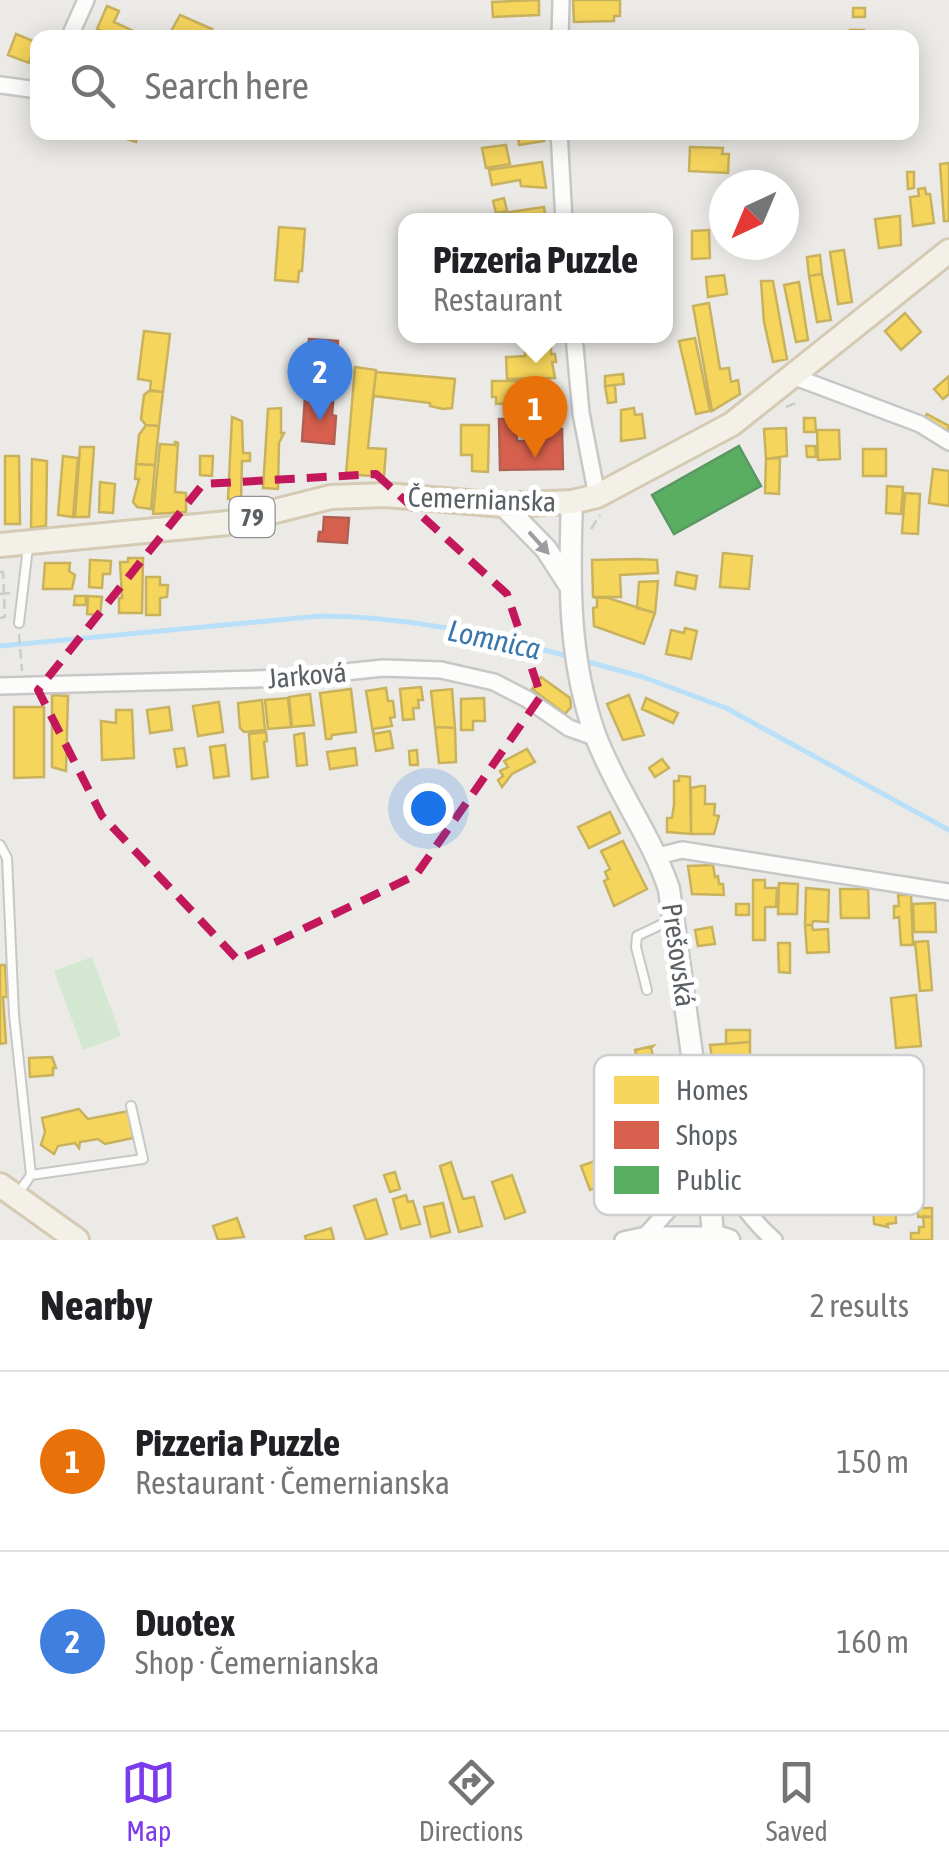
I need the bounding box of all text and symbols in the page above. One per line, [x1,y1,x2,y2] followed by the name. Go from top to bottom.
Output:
[30,30,919,140] search box
[65,58,120,113] icon: search
[145,64,309,107] text: Search here
[709,170,799,260] north arrow
[398,213,673,343] popup
[433,238,638,281] text: Pizzeria Puzzle
[433,281,563,318] text: Restaurant
[288,338,352,421] pin: 2
[502,376,568,458] pin: 1
[407,480,557,518] street label: Čemernianska
[230,497,274,537] road number: 79
[527,530,549,555] one-way arrow
[445,613,544,665] water label: Lomnica
[266,656,348,694] street label: Jarková
[403,783,454,834] your location
[656,901,702,1009] street label: Prešovská
[594,1055,924,1215] legend
[676,1074,748,1106] text: Homes
[676,1119,738,1151] text: Shops
[676,1164,741,1196] text: Public
[40,1281,153,1329] text: Nearby
[810,1287,909,1324] text: 2 results
[135,1421,340,1464] text: Pizzeria Puzzle
[65,1443,80,1480] text: 1
[836,1443,909,1480] text: 150 m
[135,1464,450,1501] text: Restaurant · Čemernianska
[135,1601,235,1644] text: Duotex
[65,1623,80,1660] text: 2
[836,1623,909,1660] text: 160 m
[135,1644,379,1681] text: Shop · Čemernianska
[121,1755,176,1847] tab: Map
[419,1755,523,1847] tab: Directions
[766,1755,828,1847] tab: Saved

